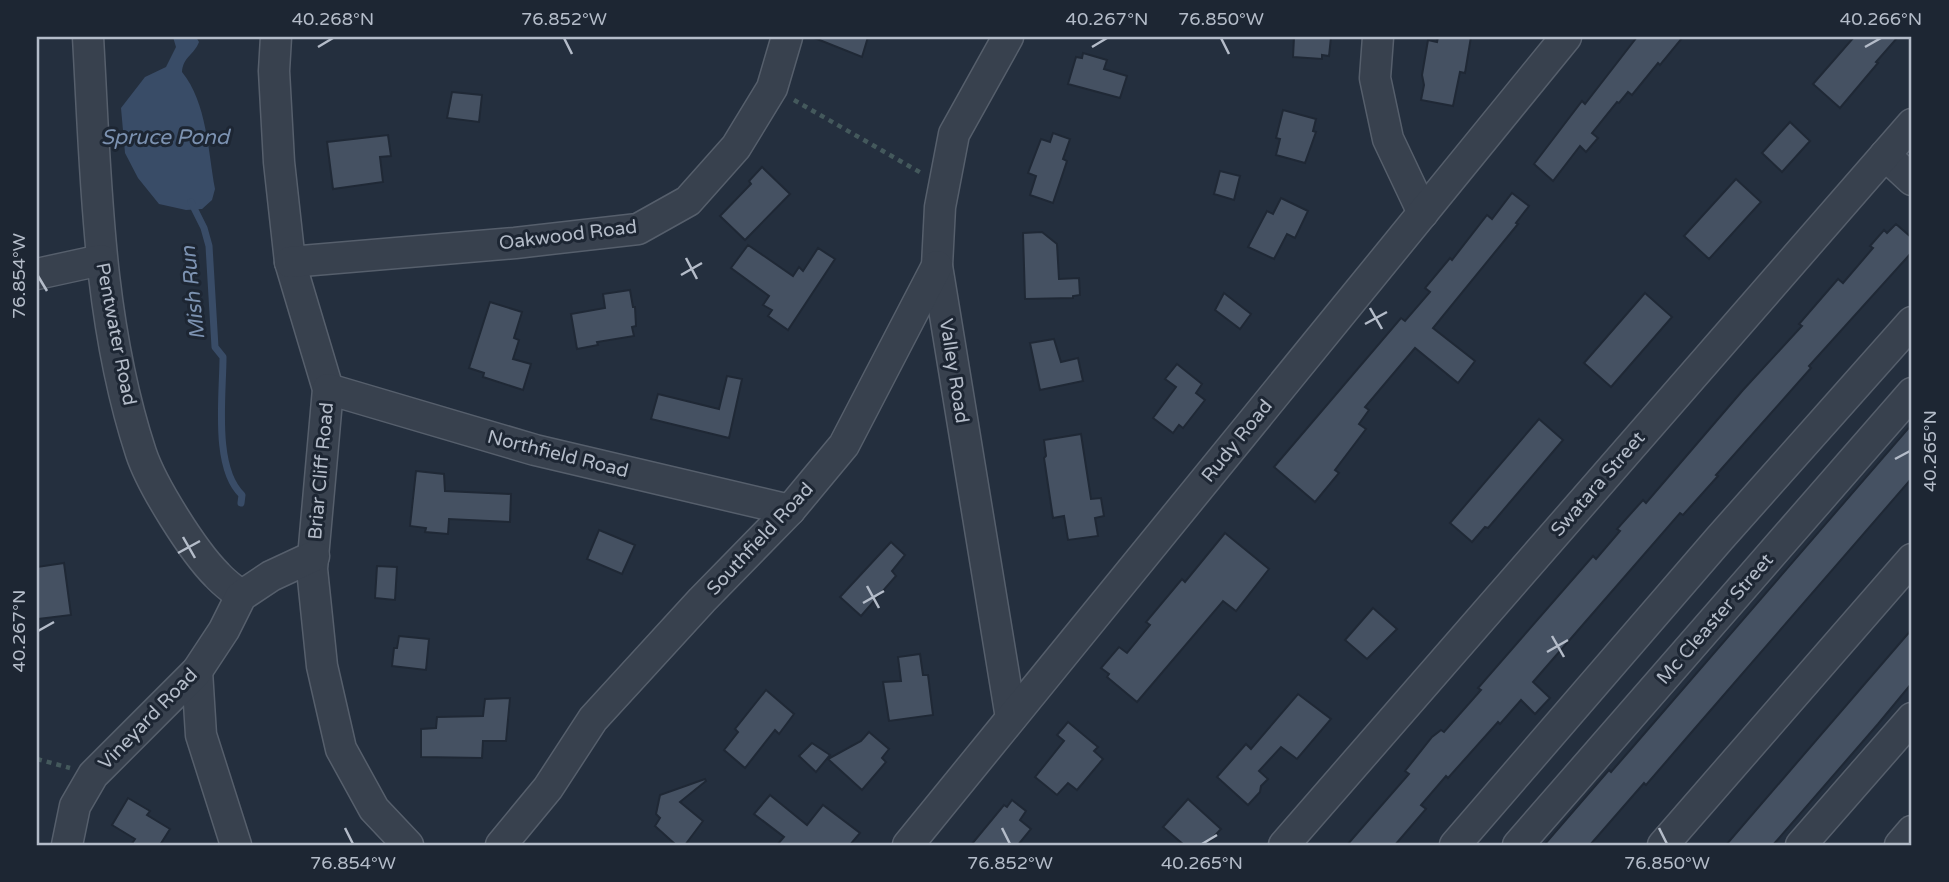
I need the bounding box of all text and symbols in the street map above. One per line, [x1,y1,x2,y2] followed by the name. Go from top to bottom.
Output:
[292,8,374,30] text: 40.268°N
[521,8,607,30] text: 76.852°W
[1066,8,1148,30] text: 40.267°N
[1178,8,1264,30] text: 76.850°W
[1840,8,1922,30] text: 40.266°N
[101,125,232,150] water label: Spruce Pond
[498,216,638,254] street label: Oakwood Road
[8,233,30,319] text: 76.854°W
[176,244,210,341] water label: Mish Run
[91,261,141,407] street label: Pentwater Road
[935,317,973,425] street label: Valley Road
[1197,395,1277,487] street label: Rudy Road
[304,401,338,541] street label: Briar Cliff Road
[1919,410,1941,492] text: 40.265°N
[485,426,631,482] street label: Northfield Road
[1547,427,1649,541] street label: Swatara Street
[702,478,818,600] street label: Southfield Road
[1652,549,1778,689] street label: Mc Cleaster Street
[8,590,30,672] text: 40.267°N
[94,664,202,774] street label: Vineyard Road
[310,852,396,874] text: 76.854°W
[967,852,1053,874] text: 76.852°W
[1161,852,1243,874] text: 40.265°N
[1624,852,1710,874] text: 76.850°W

